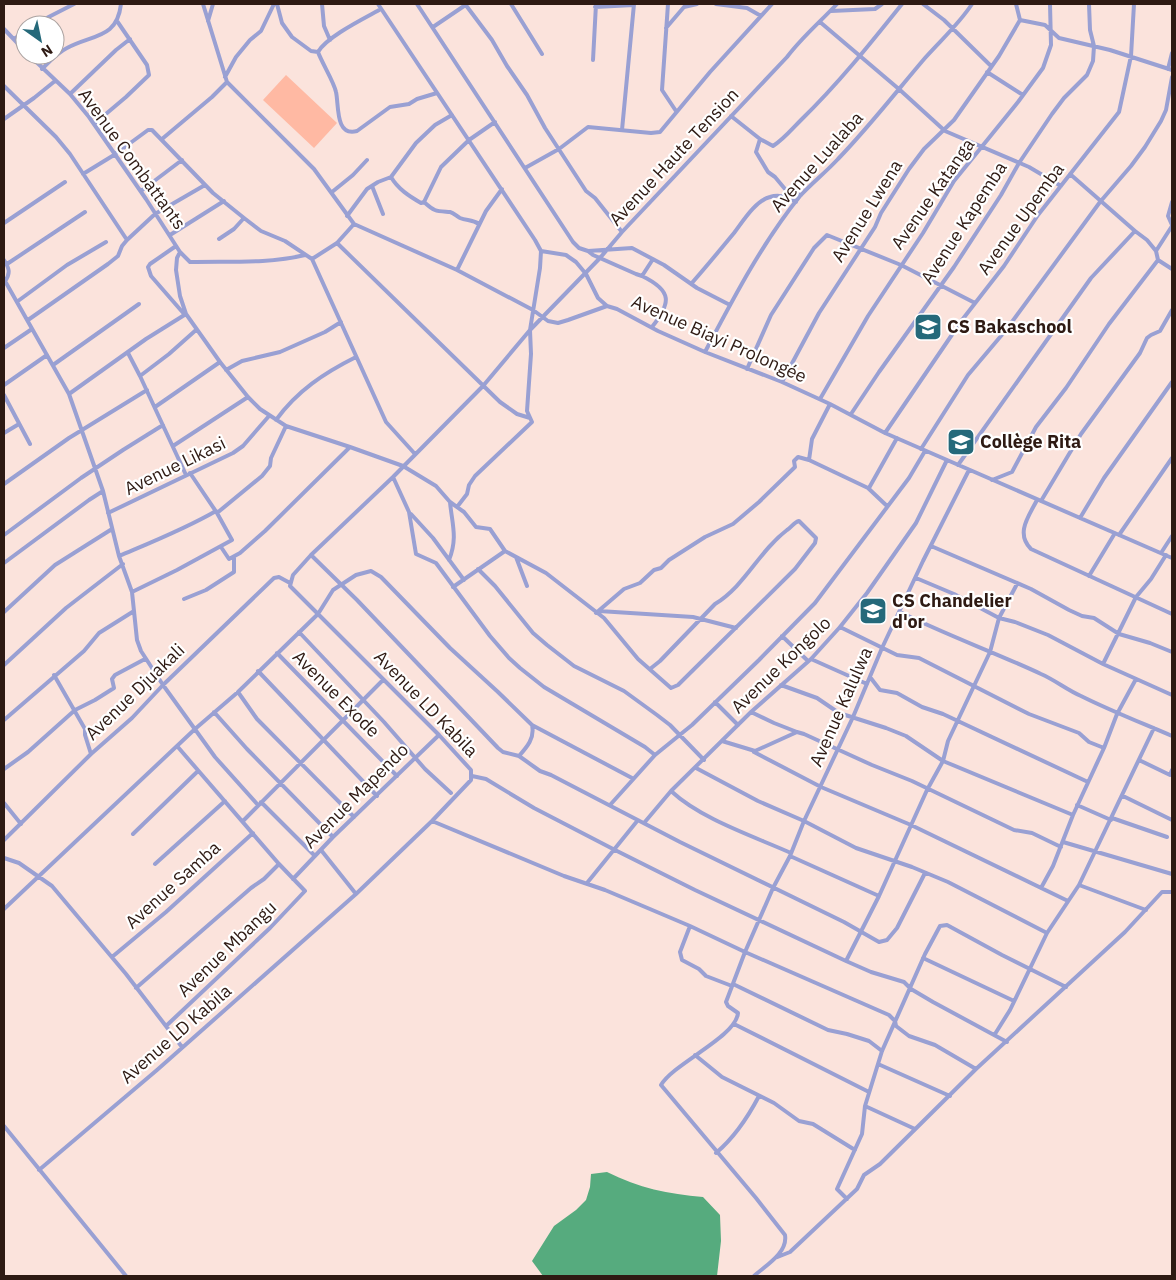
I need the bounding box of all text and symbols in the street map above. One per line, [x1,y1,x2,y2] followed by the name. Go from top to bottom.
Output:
[15,15,65,65] north arrow
[38,41,56,61] text: N
[604,83,743,230] street label: Avenue Haute Tension
[73,84,191,234] street label: Avenue Combattants
[765,106,868,217] street label: Avenue Lualaba
[886,133,980,254] street label: Avenue Katanga
[826,155,907,266] street label: Avenue Lwena
[915,157,1012,288] street label: Avenue Kapemba
[972,158,1069,279] street label: Avenue Upemba
[628,289,811,388] street label: Avenue Biayi Prolongée
[913,312,943,342] school or university icon: CS Bakaschool
[947,315,1072,338] place label: CS Bakaschool
[946,427,976,457] school or university icon: Collège Rita
[980,430,1081,453] place label: Collège Rita
[120,431,229,500] street label: Avenue Likasi
[892,589,1012,633] place label: CS Chandelier d'or
[858,596,888,626] school or university icon: CS Chandelier d'or
[726,611,835,718] street label: Avenue Kongolo
[80,639,189,745] street label: Avenue Djuakali
[804,643,877,770] street label: Avenue Kalulwa
[288,645,385,742] street label: Avenue Exode
[369,645,483,762] street label: Avenue LD Kabila
[298,738,413,853] street label: Avenue Mapendo
[120,836,225,933] street label: Avenue Samba
[172,896,281,1002] street label: Avenue Mbangu
[115,979,236,1088] street label: Avenue LD Kabila

